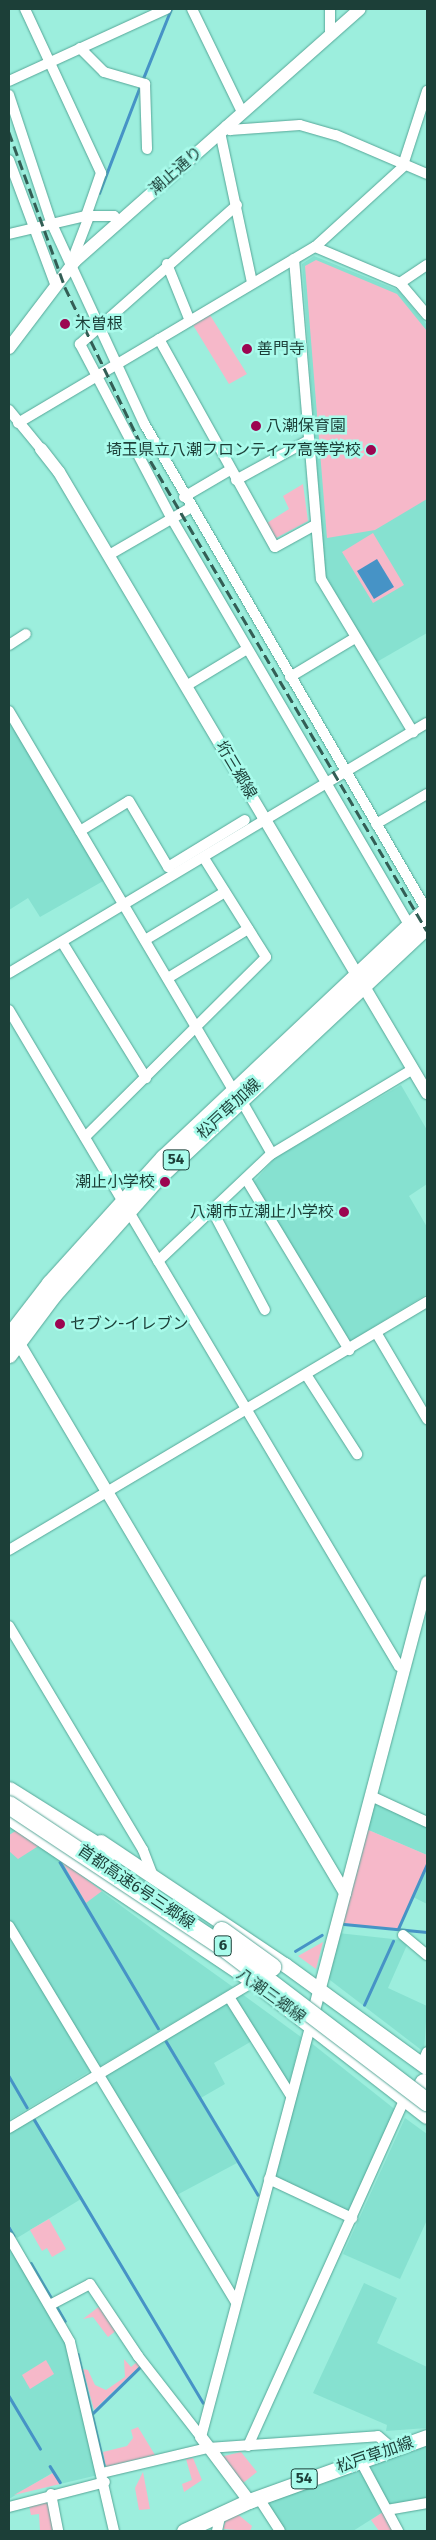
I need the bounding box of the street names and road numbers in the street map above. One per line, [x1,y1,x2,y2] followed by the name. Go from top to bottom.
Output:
[146,143,206,199] street label: 潮止通り
[211,738,261,802] street label: 垳三郷線
[193,1075,265,1143] street label: 松戸草加線
[162,1148,190,1172] road number: 54
[74,1841,198,1933] street label: 首都高速6号三郷線
[213,1934,233,1958] road number: 6
[233,1965,309,2027] street label: 八潮三郷線
[334,2433,416,2477] street label: 松戸草加線
[290,2466,318,2492] road number: 54

